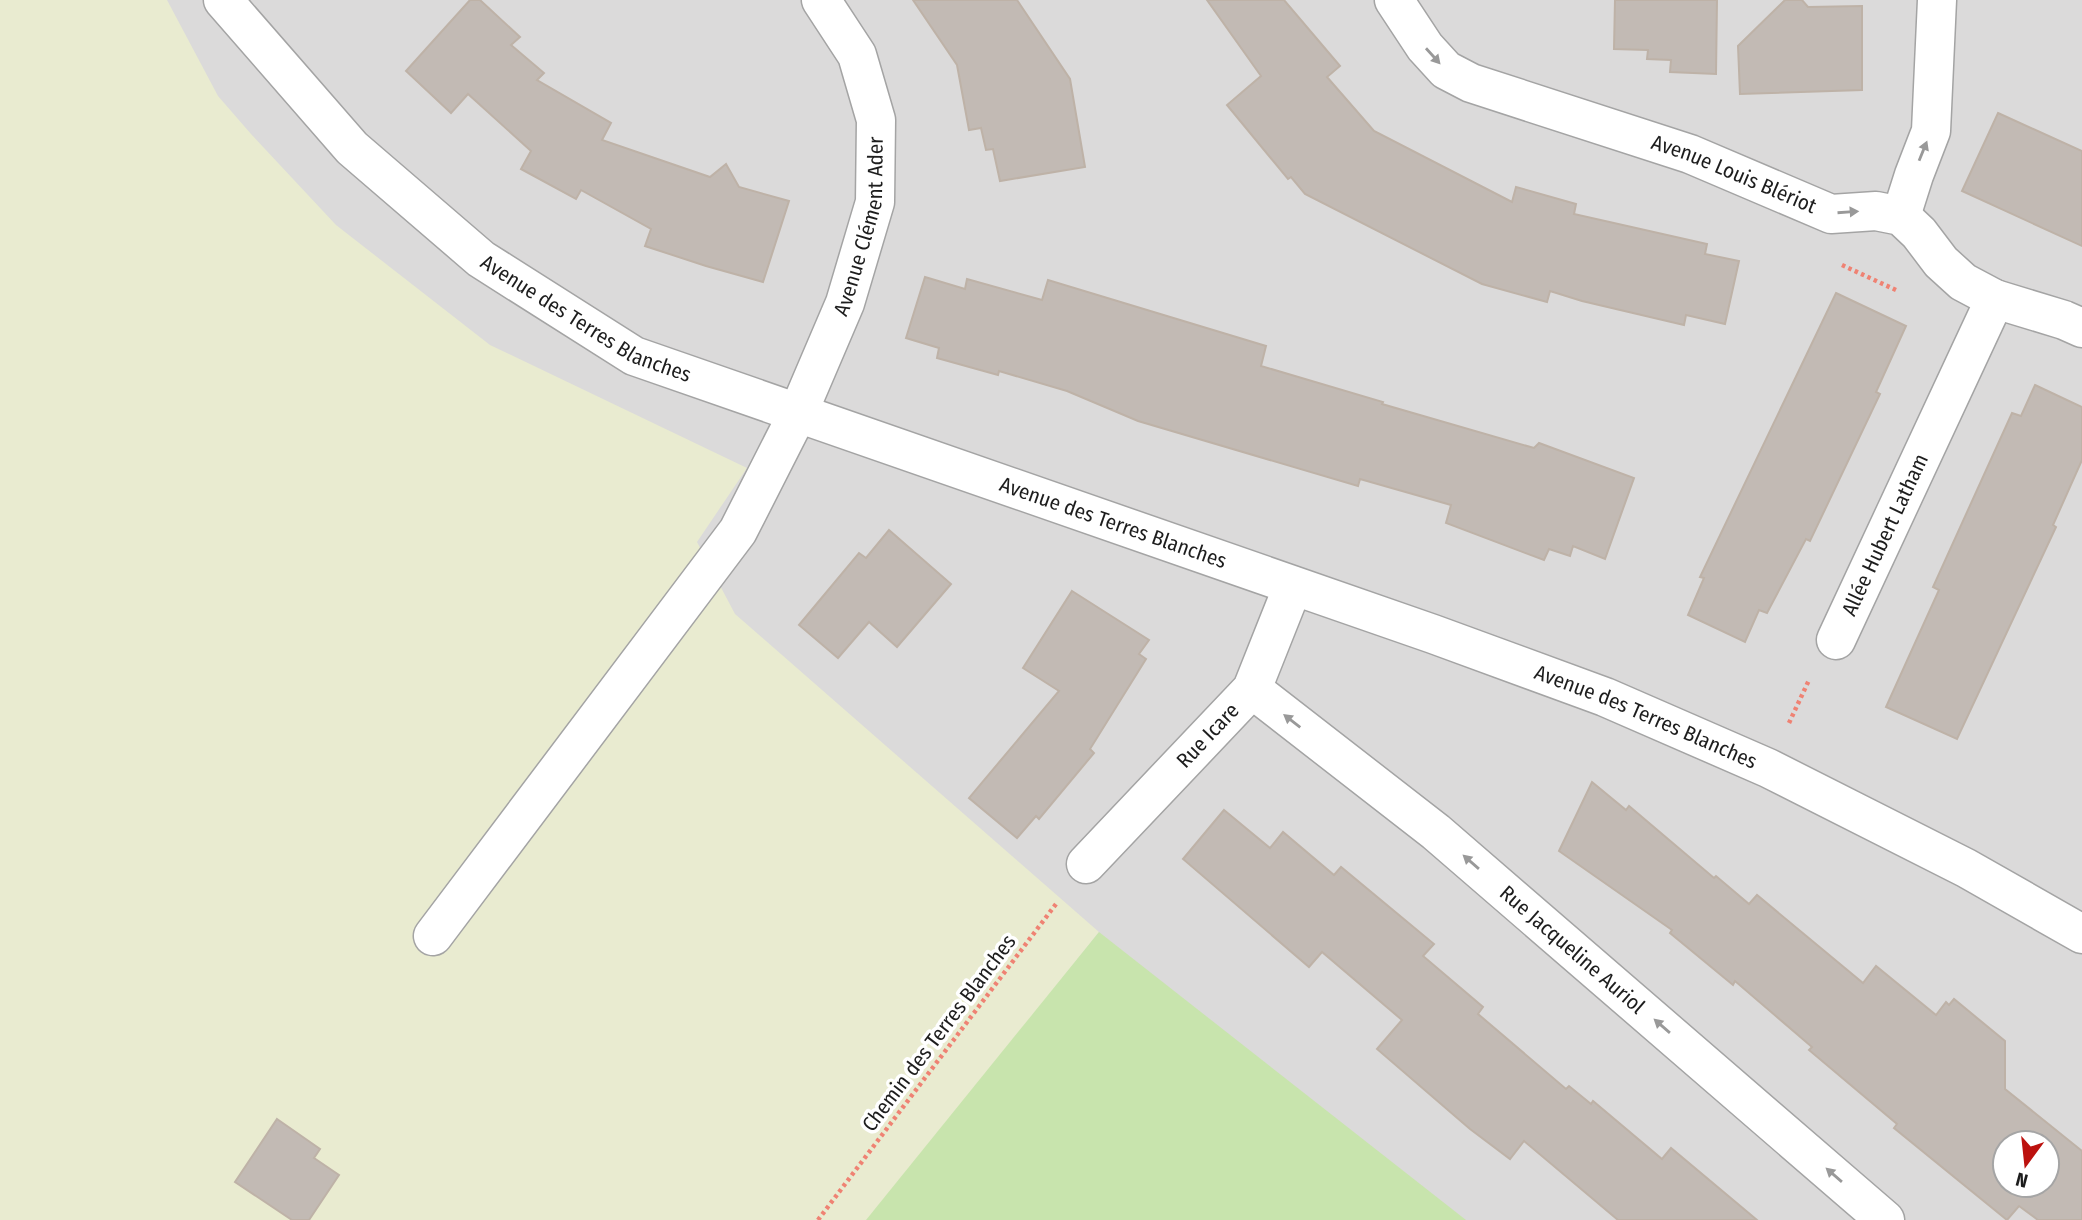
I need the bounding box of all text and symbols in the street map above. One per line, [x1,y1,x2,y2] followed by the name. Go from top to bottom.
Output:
[1425,47,1441,65] one-way arrow
[1648,129,1821,219] street label: Avenue Louis Blériot
[828,136,889,320] street label: Avenue Clément Ader
[1918,140,1929,161] one-way arrow
[1837,207,1859,218] one-way arrow
[476,249,695,388] street label: Avenue des Terres Blanches
[1836,450,1934,620] street label: Allée Hubert Latham
[996,471,1230,574] street label: Avenue des Terres Blanches
[1531,659,1761,775] street label: Avenue des Terres Blanches
[1171,698,1245,773] street label: Rue Icare
[1284,713,1302,728] one-way arrow
[1462,855,1479,870] one-way arrow
[1494,880,1650,1020] street label: Rue Jacqueline Auriol
[856,929,1022,1137] street label: Chemin des Terres Blanches
[1653,1019,1670,1034] one-way arrow
[1991,1129,2061,1199] north arrow
[2013,1167,2030,1193] text: N
[1825,1168,1842,1183] one-way arrow

